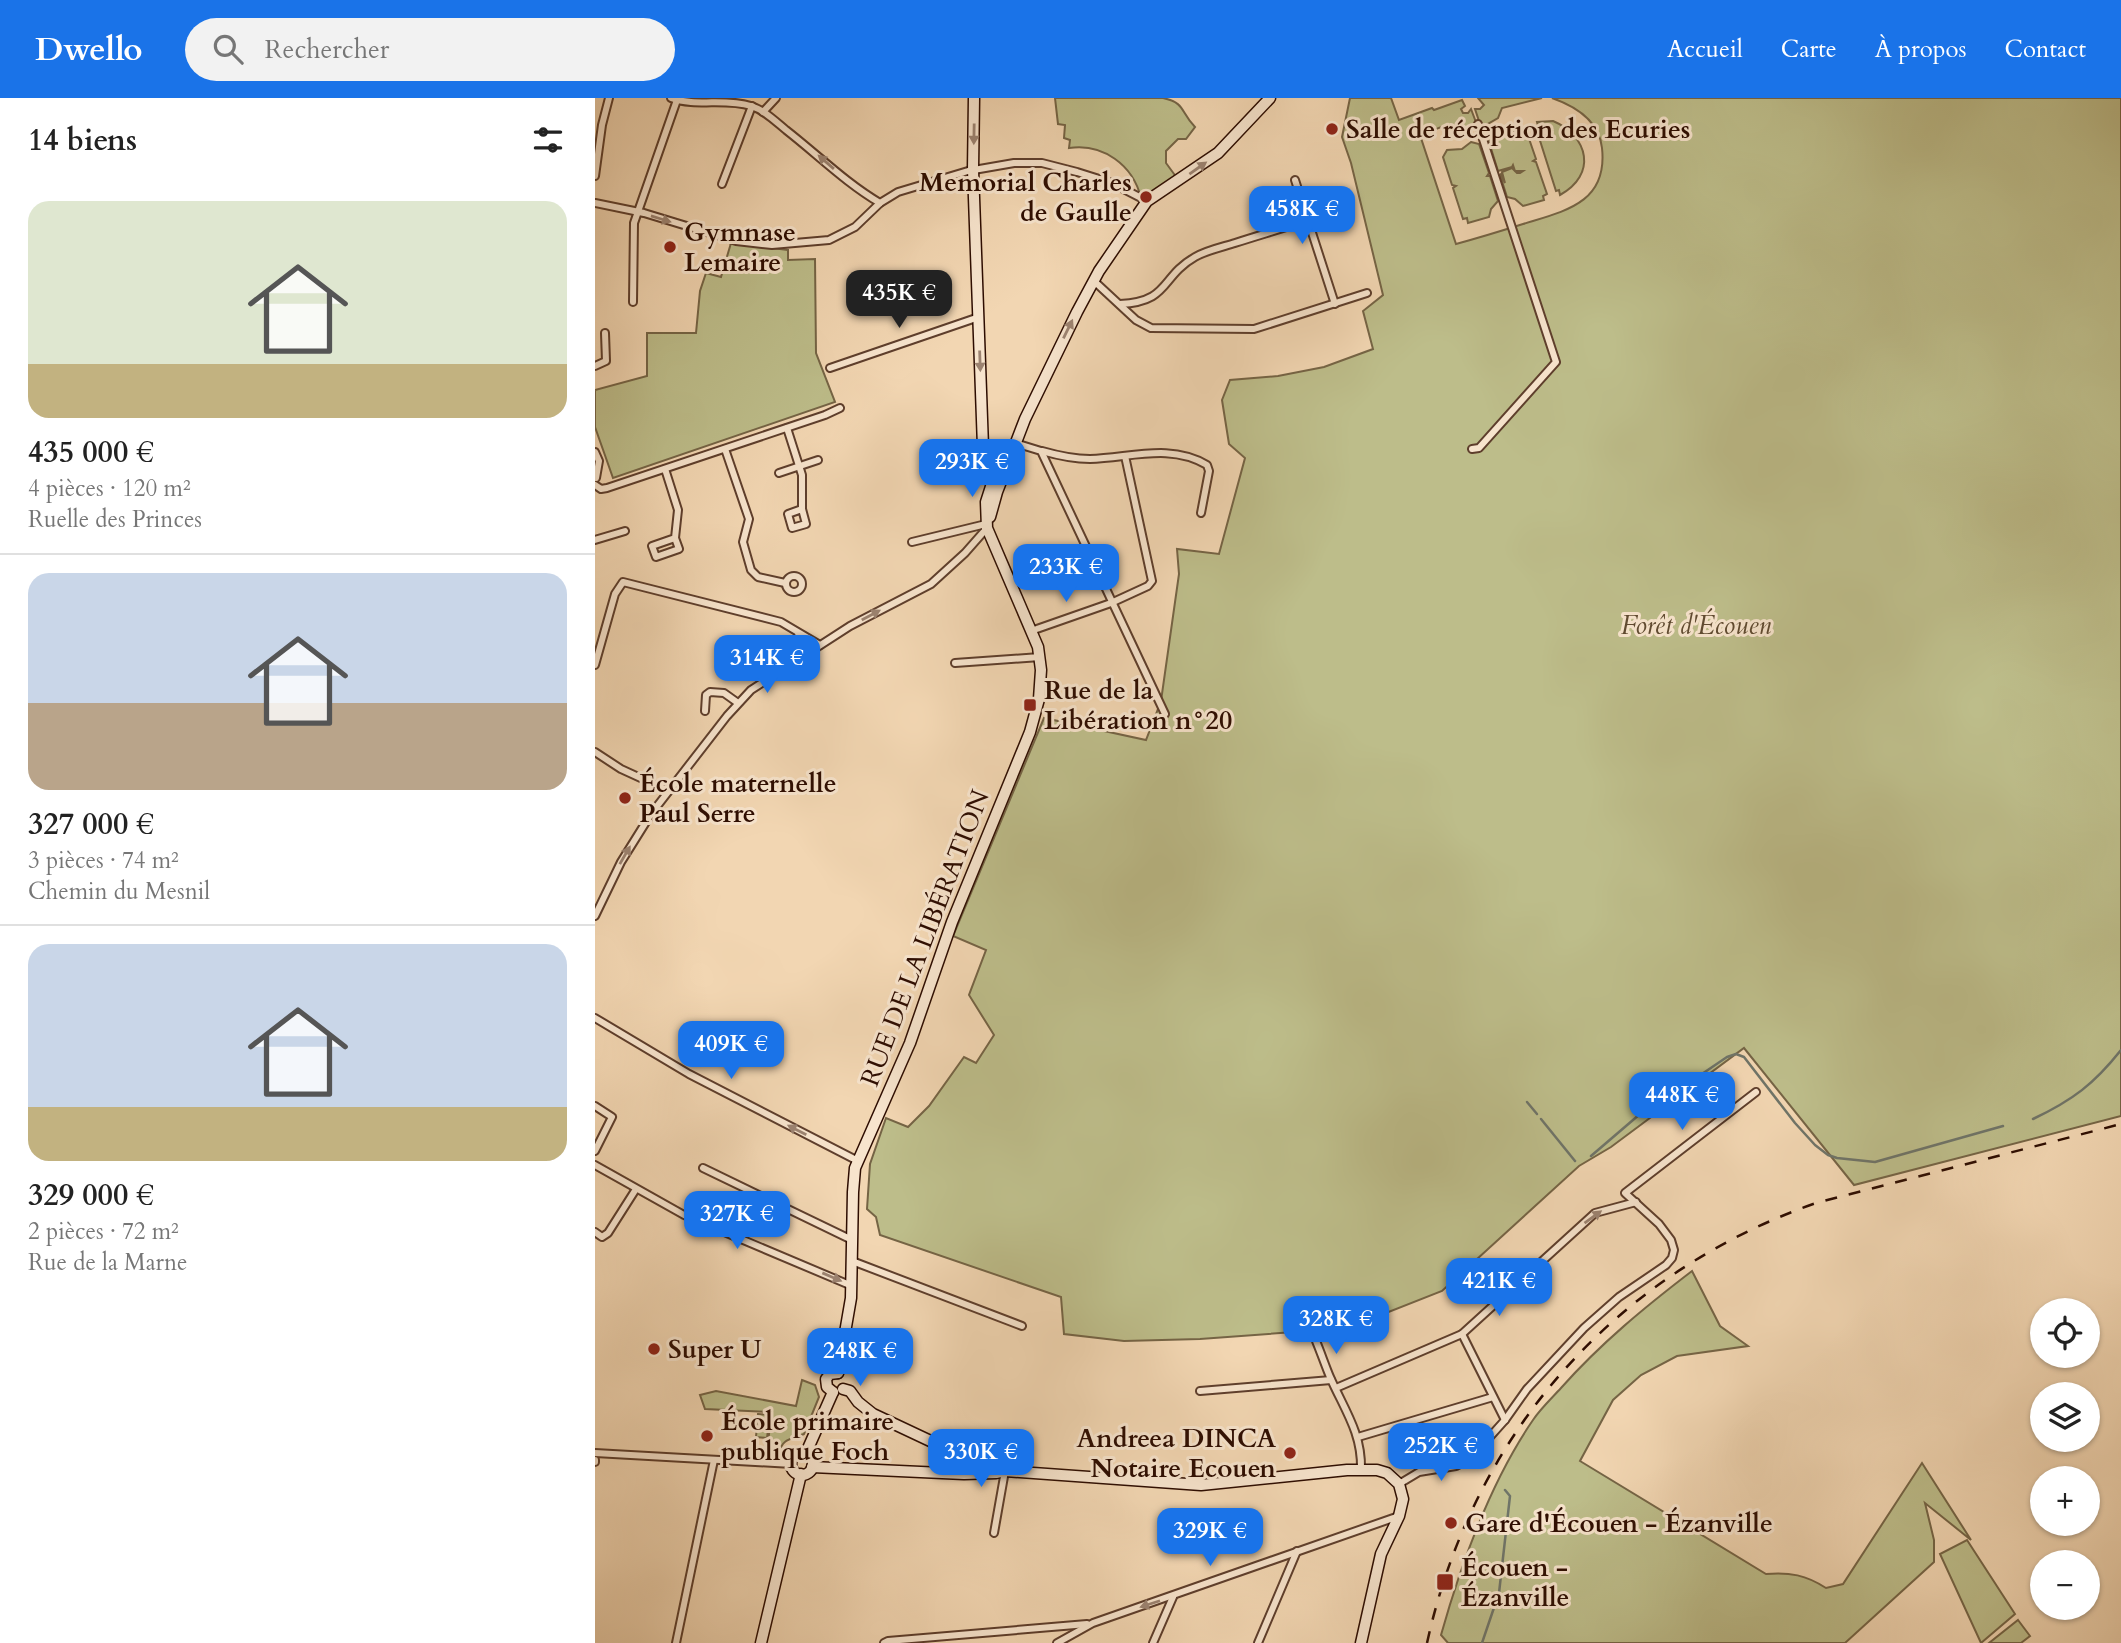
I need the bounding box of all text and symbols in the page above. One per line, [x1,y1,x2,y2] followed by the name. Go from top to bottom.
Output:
[185,18,675,81] search box
[35,27,143,72] text: Dwello
[209,30,247,68] icon: search
[265,32,389,67] text: Rechercher
[1667,33,1743,66] text: Accueil
[1781,33,1837,66] text: Carte
[1875,33,1967,66] text: À propos
[2005,33,2086,66] text: Contact
[1346,112,1690,147] place label: Salle de réception des Ecuries
[28,120,137,161] text: 14 biens
[529,121,567,159] icon: filters
[1324,121,1340,137] marker: Salle de réception des Ecuries
[968,123,979,145] one-way arrow
[817,155,834,170] one-way arrow
[1189,162,1208,175] one-way arrow
[919,165,1132,230] place label: Memorial Charles de Gaulle
[1245,186,1359,246] pin: 458K €
[1138,189,1154,205] marker: Memorial Charles de Gaulle
[1265,193,1339,224] text: 458K €
[651,214,672,225] one-way arrow
[684,215,796,280] place label: Gymnase Lemaire
[662,239,678,255] marker: Gymnase Lemaire
[235,246,361,372] icon: home
[842,271,956,330] pin: 435K €
[862,277,936,308] text: 435K €
[1063,319,1074,339] one-way arrow
[974,350,985,372] one-way arrow
[28,432,154,473] text: 435 000 €
[915,440,1029,499] pin: 293K €
[935,446,1009,477] text: 293K €
[28,473,191,504] text: 4 pièces · 120 m²
[28,504,202,535] text: Ruelle des Princes
[1009,545,1123,604] pin: 233K €
[1029,551,1103,582] text: 233K €
[1621,608,1771,643] park label: Forêt d'Écouen
[861,609,881,620] one-way arrow
[235,618,361,744] icon: home
[710,636,824,695] pin: 314K €
[730,642,804,673] text: 314K €
[1044,673,1232,738] place label: Rue de la Libération n°20
[1022,697,1038,713] marker: Rue de la Libération n°20
[639,766,837,831] place label: École maternelle Paul Serre
[852,785,998,1091] street label: RUE DE LA LIBÉRATION
[617,790,633,806] marker: École maternelle Paul Serre
[28,804,154,845] text: 327 000 €
[28,845,179,876] text: 3 pièces · 74 m²
[619,846,632,865] one-way arrow
[28,876,210,907] text: Chemin du Mesnil
[235,989,361,1115] icon: home
[674,1021,788,1081] pin: 409K €
[694,1028,768,1059] text: 409K €
[1625,1072,1739,1132] pin: 448K €
[1645,1079,1719,1110] text: 448K €
[787,1124,807,1135] one-way arrow
[28,1175,154,1216] text: 329 000 €
[680,1192,794,1251] pin: 327K €
[700,1198,774,1229] text: 327K €
[1584,1210,1603,1224] one-way arrow
[28,1216,179,1247] text: 2 pièces · 72 m²
[28,1247,188,1278] text: Rue de la Marne
[1442,1258,1556,1318] pin: 421K €
[1462,1265,1536,1296] text: 421K €
[822,1272,843,1283] one-way arrow
[1279,1296,1393,1356] pin: 328K €
[2030,1298,2100,1620] map controls
[2030,1298,2100,1368] button: locate
[1299,1303,1373,1334] text: 328K €
[803,1328,917,1388] pin: 248K €
[668,1332,762,1367] place label: Super U
[823,1335,897,1366] text: 248K €
[646,1341,662,1357] marker: Super U
[2030,1382,2100,1452] button: layers
[721,1404,894,1469] place label: École primaire publique Foch
[1076,1421,1276,1486] place label: Andreea DINCA Notaire Ecouen
[1384,1424,1498,1483] pin: 252K €
[699,1428,715,1444] marker: École primaire publique Foch
[924,1430,1038,1489] pin: 330K €
[1404,1430,1478,1461] text: 252K €
[944,1436,1018,1467] text: 330K €
[1282,1445,1298,1461] marker: Andreea DINCA Notaire Ecouen
[2030,1466,2100,1536] button: +
[1465,1506,1773,1541] place label: Gare d'Écouen - Ézanville
[1153,1508,1267,1568] pin: 329K €
[1173,1515,1247,1546] text: 329K €
[1443,1515,1459,1531] marker: Gare d'Écouen - Ézanville
[1461,1550,1569,1615] place label: Écouen - Ézanville
[2030,1550,2100,1620] button: −
[1435,1572,1455,1592] marker: Écouen - Ézanville
[1140,1599,1161,1610] one-way arrow

